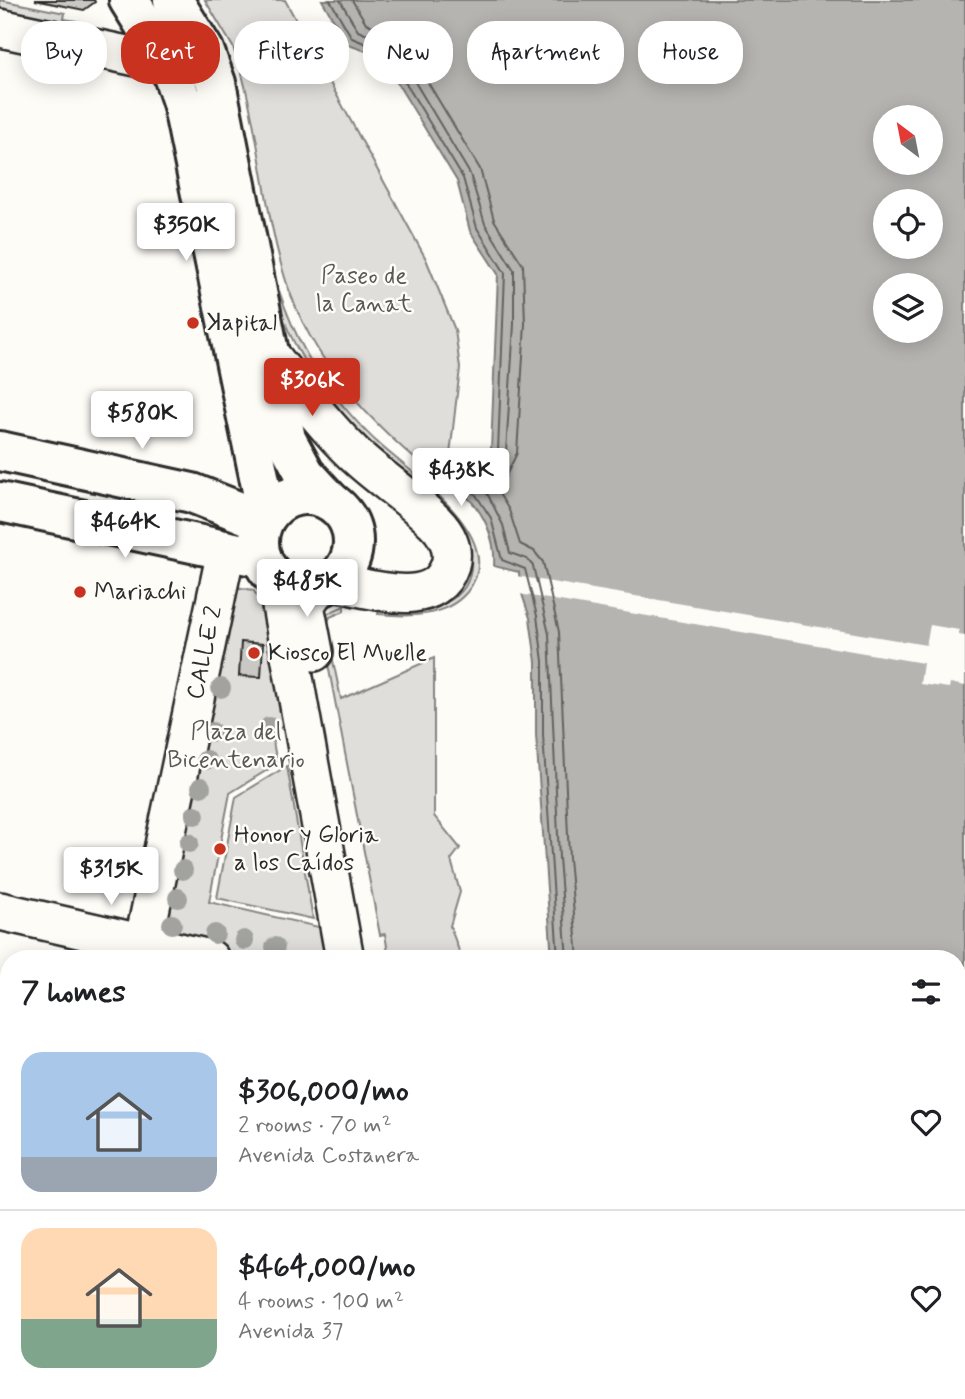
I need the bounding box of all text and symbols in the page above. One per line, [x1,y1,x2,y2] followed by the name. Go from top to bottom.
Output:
[21,21,107,84] chip: Buy
[121,21,220,84] chip: Rent
[234,21,349,84] chip: Filters
[363,21,453,84] chip: New
[467,21,624,84] chip: Apartment
[638,21,743,84] chip: House
[873,105,943,175] north arrow
[873,105,943,343] map controls
[873,189,943,259] button: locate
[137,204,235,263] pin: $350K
[153,211,219,241] text: $350K
[316,261,412,320] park label: Paseo de la Canat
[873,273,943,343] button: layers
[207,308,277,339] place label: Ʞapital
[185,315,201,331] marker: Ʞapital
[263,358,361,418] pin: $306K
[280,366,344,396] text: $306K
[93,392,191,451] pin: $580K
[107,399,177,429] text: $580K
[412,448,510,508] pin: $438K
[428,456,494,486] text: $438K
[76,500,174,560] pin: $464K
[90,508,160,538] text: $464K
[258,560,356,619] pin: $485K
[273,567,341,597] text: $485K
[94,577,186,608] place label: Mariachi
[72,584,88,600] marker: Mariachi
[180,603,230,702] street label: CALLE 2
[268,638,427,669] place label: Kiosco El Muelle
[246,645,262,661] marker: Kiosco El Muelle
[167,717,305,776] park label: Plaza del Bicentenario
[234,820,379,879] place label: Honor y Gloria a los Caídos
[212,841,228,857] marker: Honor y Gloria a los Caídos
[62,848,160,907] pin: $315K
[80,855,142,885] text: $315K
[21,973,126,1012] text: 7 homes
[907,973,945,1011] icon: filters
[238,1072,409,1111] text: $306,000/mo
[77,1080,161,1164] icon: home
[907,1103,945,1141] icon: heart
[238,1111,392,1141] text: 2 rooms · 70 m²
[238,1141,419,1171] text: Avenida Costanera
[238,1248,416,1287] text: $464,000/mo
[77,1256,161,1340] icon: home
[907,1279,945,1317] icon: heart
[238,1287,404,1317] text: 4 rooms · 100 m²
[238,1317,343,1347] text: Avenida 37

